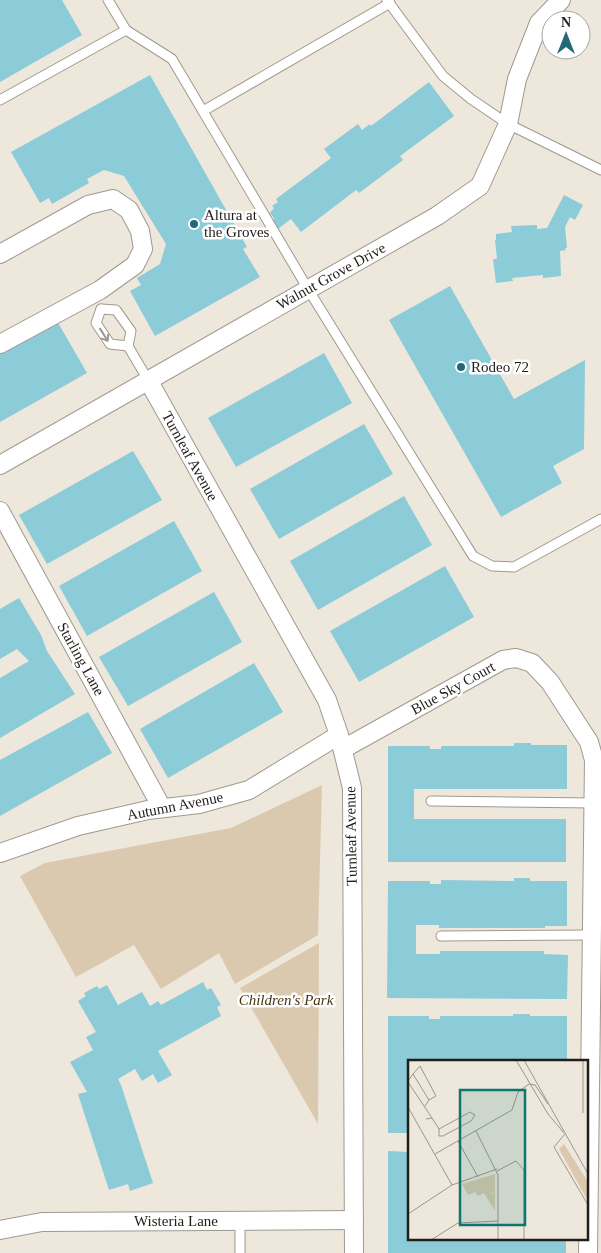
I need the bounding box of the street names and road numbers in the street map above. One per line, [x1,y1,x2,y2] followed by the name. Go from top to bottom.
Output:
[274,239,389,313] street label: Walnut Grove Drive
[159,409,221,504] street label: Turnleaf Avenue
[54,620,108,699] street label: Starling Lane
[408,658,498,718] street label: Blue Sky Court
[342,786,360,886] street label: Turnleaf Avenue
[126,789,225,823] street label: Autumn Avenue
[134,1213,218,1229] street label: Wisteria Lane

